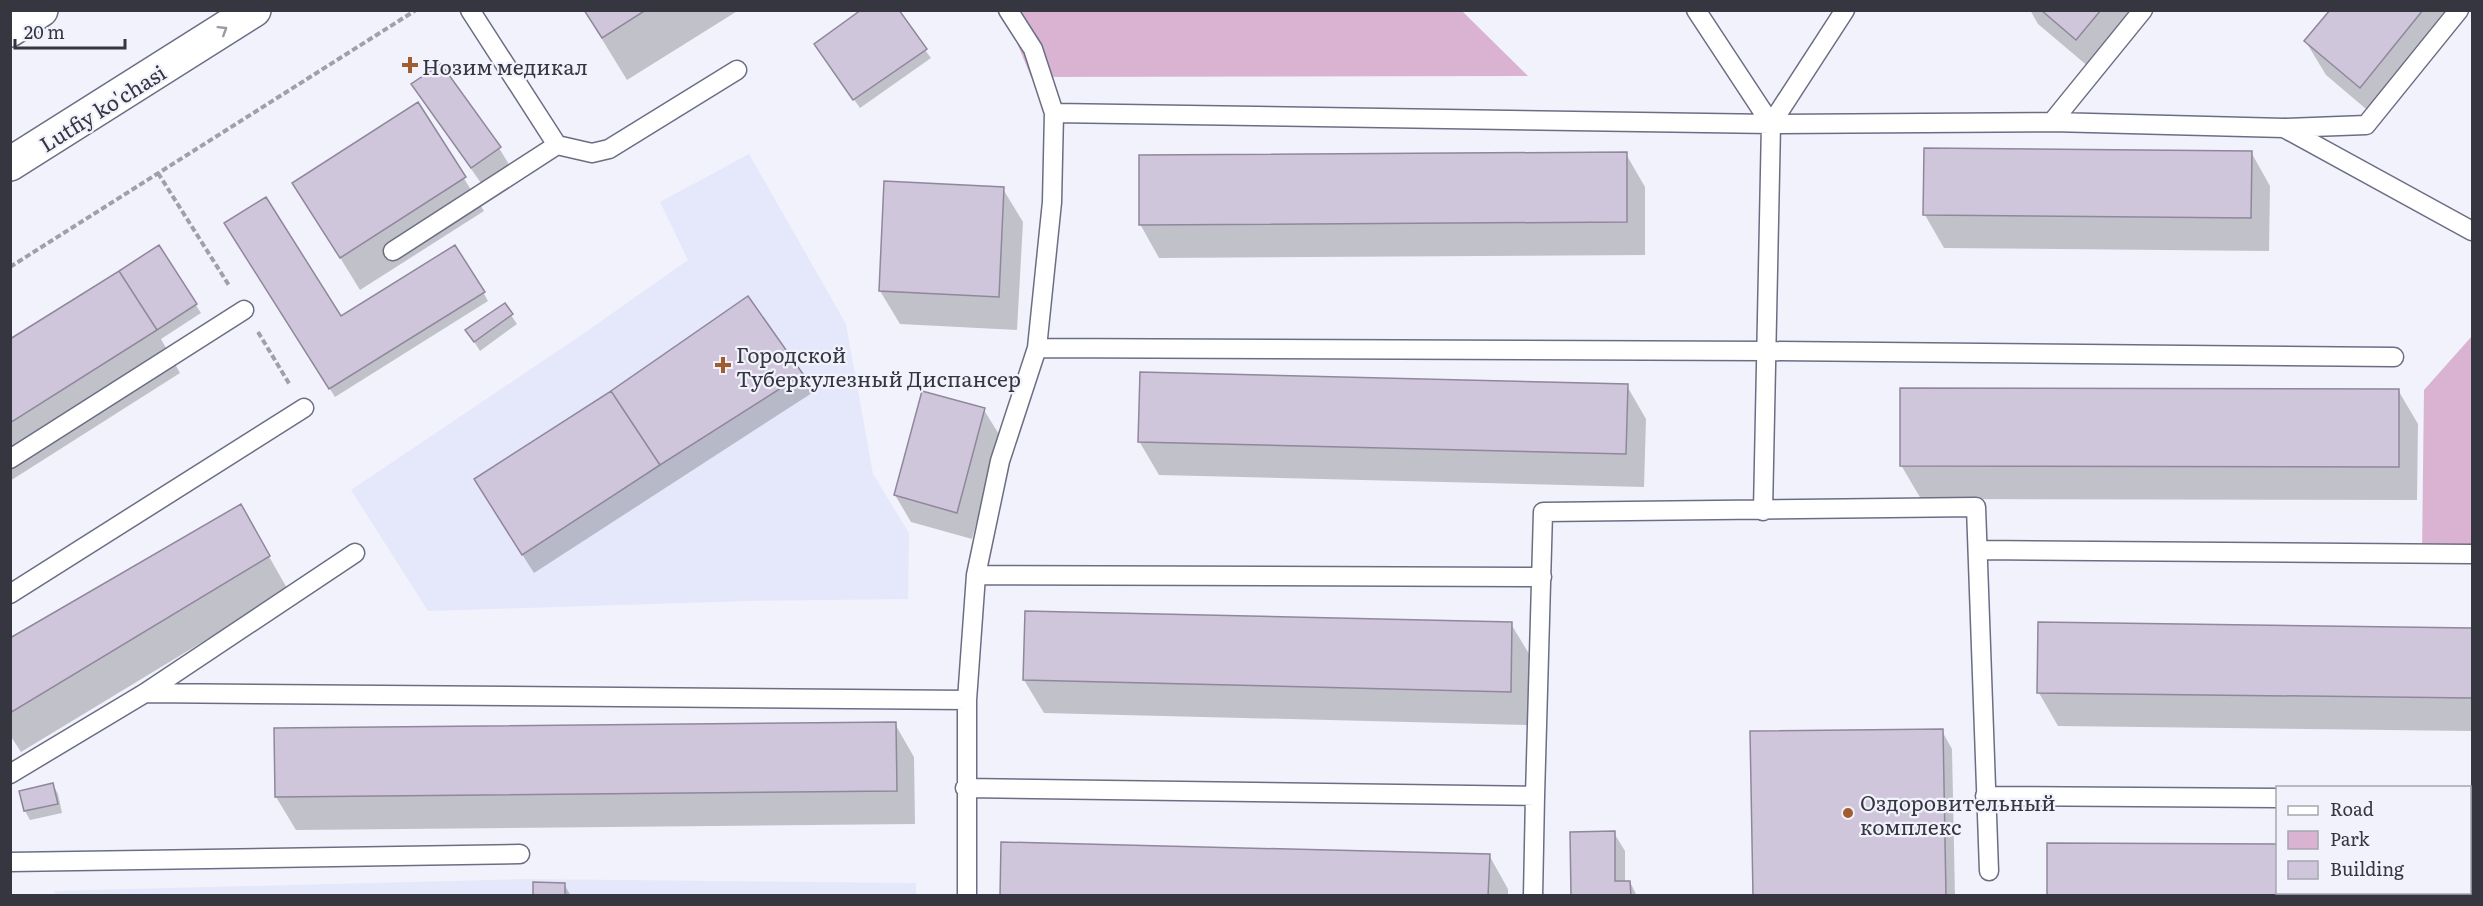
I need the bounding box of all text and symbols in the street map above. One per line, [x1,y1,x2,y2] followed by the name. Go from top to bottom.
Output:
[15,12,124,50] scale bar
[24,18,65,45] text: 20 m
[216,27,227,38] one-way arrow
[422,50,588,81] place label: Нозим медикал
[33,56,171,158] street label: Lutfiy ko'chasi
[403,58,417,72] marker: Нозим медикал
[736,338,1021,393] place label: Городской Туберкулезный Диспансер
[714,356,732,374] marker: Городской Туберкулезный Диспансер
[1860,786,2056,841] place label: Оздоровительный комплекс
[2276,786,2471,894] legend
[2330,795,2374,822] text: Road
[1841,806,1855,820] marker: Оздоровительный комплекс
[2330,825,2371,852] text: Park
[2330,855,2405,882] text: Building

